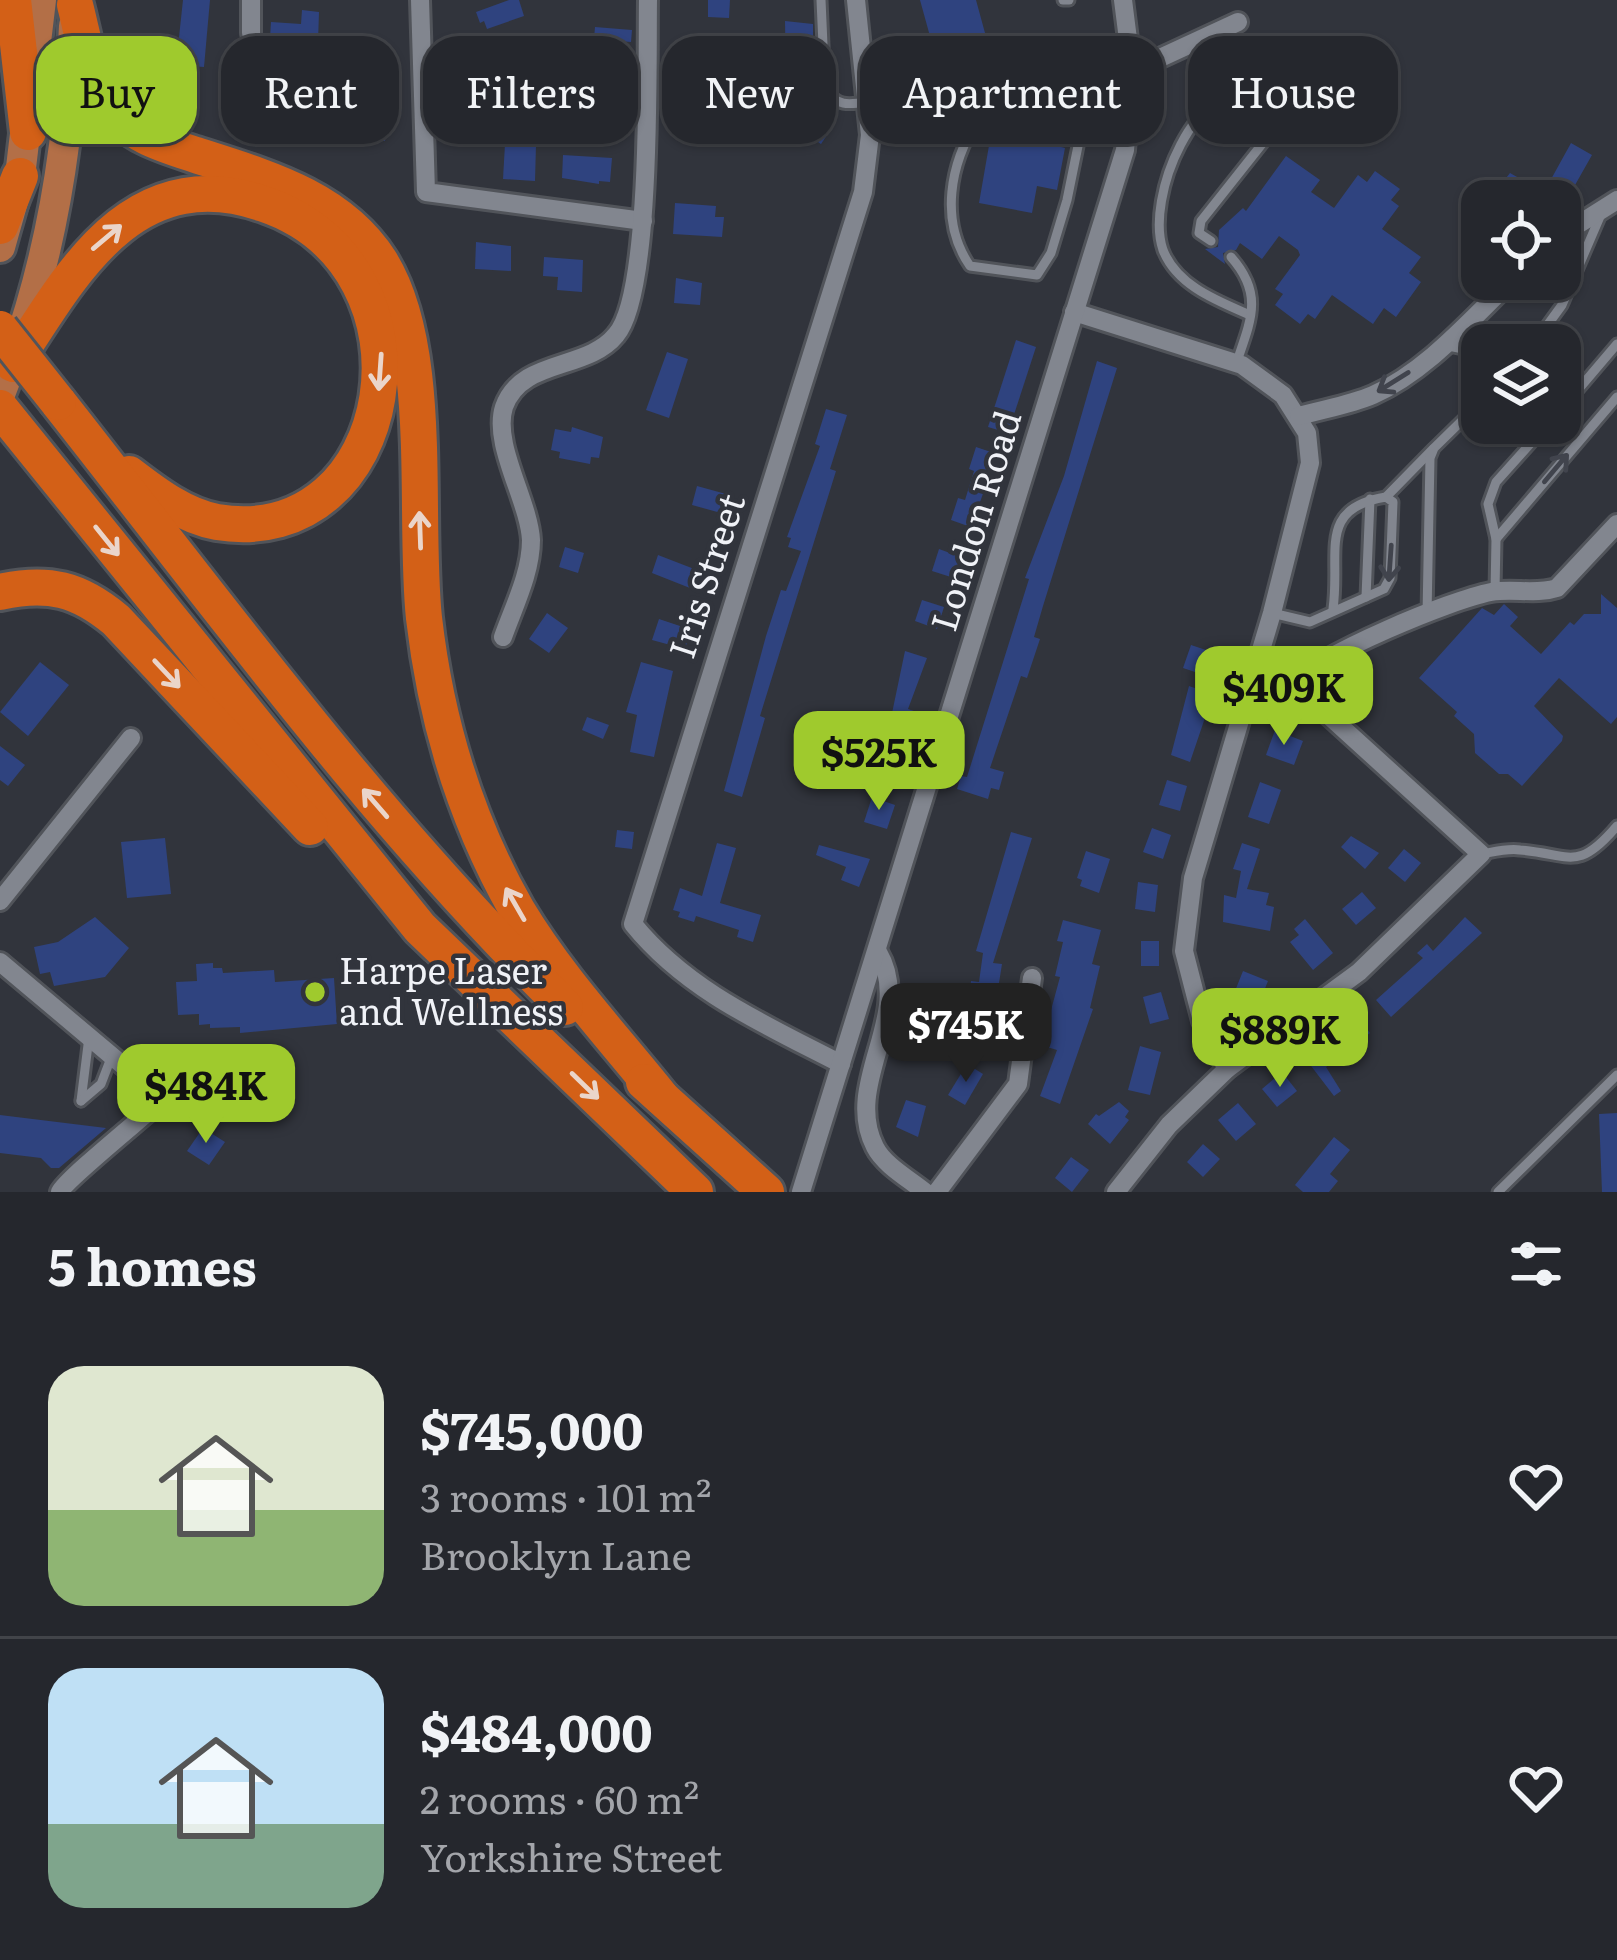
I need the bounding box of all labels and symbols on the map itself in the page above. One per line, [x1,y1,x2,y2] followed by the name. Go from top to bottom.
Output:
[91,223,122,251] one-way arrow
[369,352,392,391] one-way arrow
[1377,370,1411,395] one-way arrow
[915,403,1032,637] street label: London Road
[1542,453,1570,484] one-way arrow
[653,486,756,664] street label: Iris Street
[408,511,431,550] one-way arrow
[93,525,120,557] one-way arrow
[1379,542,1402,581] one-way arrow
[1200,646,1368,748] pin: $409K
[152,658,181,688] one-way arrow
[795,711,963,813] pin: $525K
[361,788,389,819] one-way arrow
[503,887,526,922] one-way arrow
[339,942,563,1036] place label: Harpe Laser and Wellness
[302,979,328,1005] marker: Harpe Laser and Wellness
[882,983,1050,1085] pin: $745K
[1196,988,1364,1090] pin: $889K
[122,1044,290,1146] pin: $484K
[570,1072,599,1100] one-way arrow

